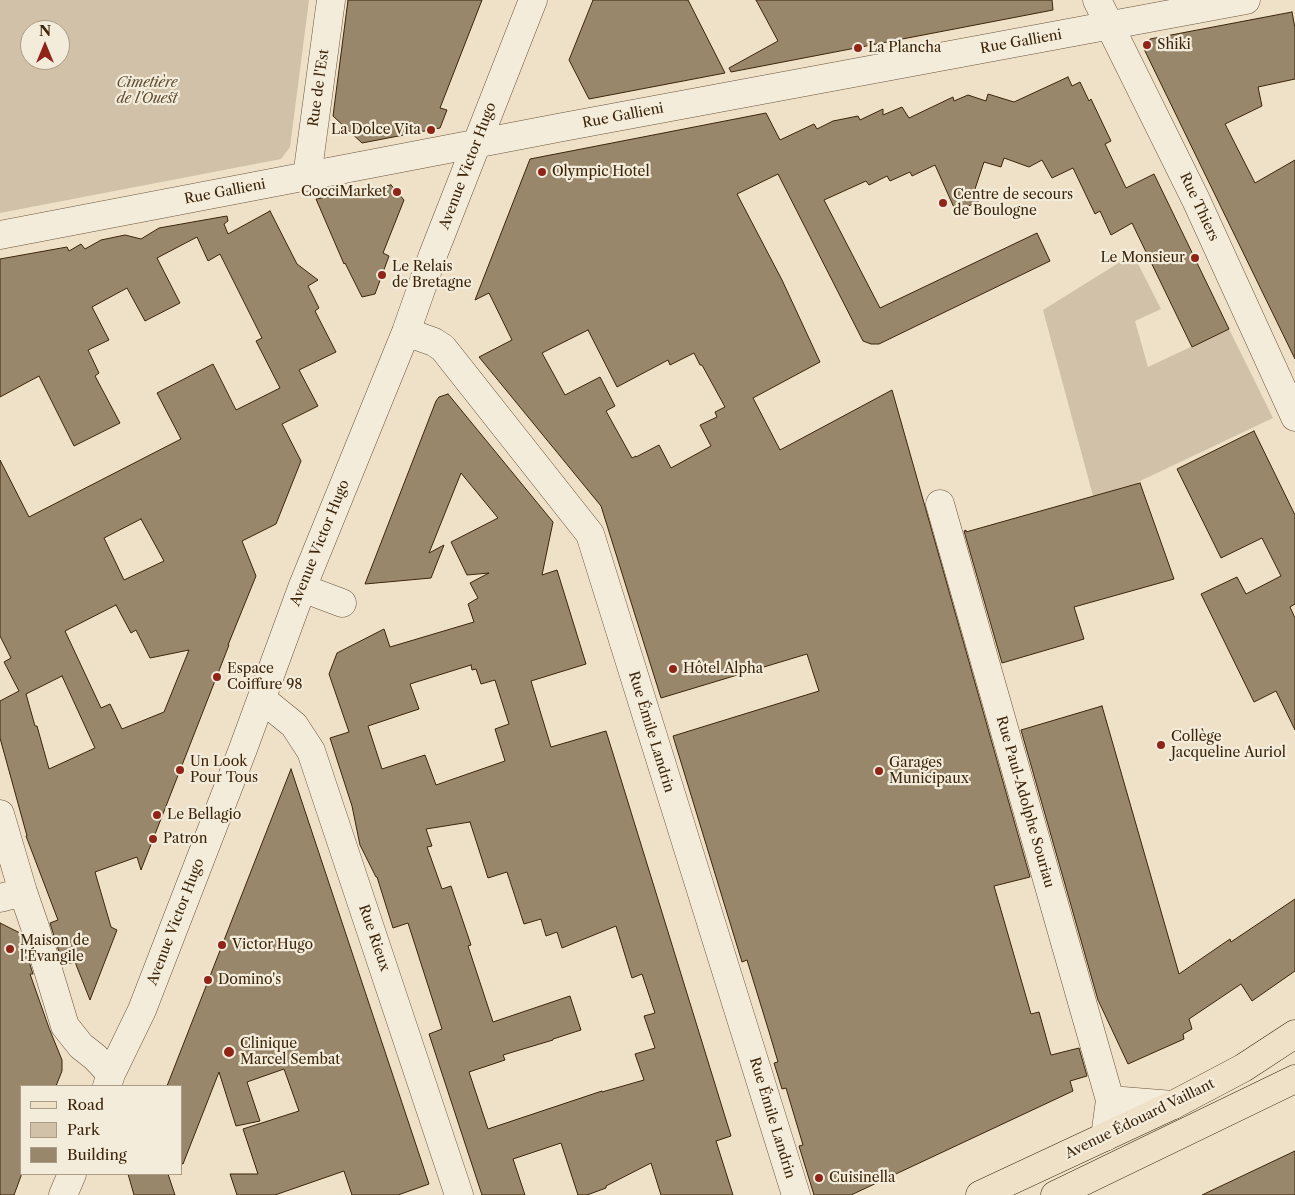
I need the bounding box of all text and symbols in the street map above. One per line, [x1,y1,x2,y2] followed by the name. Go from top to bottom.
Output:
[20,20,70,70] north arrow
[39,22,51,40] text: N
[979,27,1063,57] street label: Rue Gallieni
[1157,37,1191,53] place label: Shiki
[1141,39,1153,51] marker: Shiki
[868,40,941,56] place label: La Plancha
[852,42,864,54] marker: La Plancha
[305,48,333,128] street label: Rue de l'Est
[117,75,177,108] park label: Cimetière de l'Ouest
[436,100,500,232] street label: Avenue Victor Hugo
[581,100,665,132] street label: Rue Gallieni
[331,122,421,138] place label: La Dolce Vita
[425,124,437,136] marker: La Dolce Vita
[552,164,650,180] place label: Olympic Hotel
[536,166,548,178] marker: Olympic Hotel
[1176,170,1222,244] street label: Rue Thiers
[183,176,267,208] street label: Rue Gallieni
[301,184,387,200] place label: CocciMarket
[391,186,403,198] marker: CocciMarket
[953,187,1073,220] place label: Centre de secours de Boulogne
[937,197,949,209] marker: Centre de secours de Boulogne
[1100,250,1185,266] place label: Le Monsieur
[1189,252,1201,264] marker: Le Monsieur
[392,259,472,292] place label: Le Relais de Bretagne
[376,269,388,281] marker: Le Relais de Bretagne
[287,477,353,609] street label: Avenue Victor Hugo
[227,661,303,694] place label: Espace Coiffure 98
[683,661,763,677] place label: Hôtel Alpha
[667,663,679,675] marker: Hôtel Alpha
[625,669,677,795] street label: Rue Émile Landrin
[211,671,223,683] marker: Espace Coiffure 98
[992,714,1058,890] street label: Rue Paul-Adolphe Souriau
[1171,729,1286,762] place label: Collège Jacqueline Auriol
[1155,739,1167,751] marker: Collège Jacqueline Auriol
[190,754,258,786] place label: Un Look Pour Tous
[889,755,969,788] place label: Garages Municipaux
[174,764,186,776] marker: Un Look Pour Tous
[873,765,885,777] marker: Garages Municipaux
[167,807,241,823] place label: Le Bellagio
[151,809,163,821] marker: Le Bellagio
[163,831,207,847] place label: Patron
[147,833,159,845] marker: Patron
[144,856,208,988] street label: Avenue Victor Hugo
[355,902,393,974] street label: Rue Rieux
[20,933,89,966] place label: Maison de l'Évangile
[232,937,313,953] place label: Victor Hugo
[216,939,228,951] marker: Victor Hugo
[4,943,16,955] marker: Maison de l'Évangile
[218,972,281,988] place label: Domino's
[202,974,214,986] marker: Domino's
[240,1036,340,1068] place label: Clinique Marcel Sembat
[222,1045,236,1059] marker: Clinique Marcel Sembat
[746,1055,798,1181] street label: Rue Émile Landrin
[1063,1075,1217,1163] street label: Avenue Édouard Vaillant
[20,1085,182,1175] legend
[67,1095,104,1114] text: Road
[67,1120,100,1139] text: Park
[67,1145,127,1164] text: Building
[829,1170,895,1186] place label: Cuisinella
[813,1172,825,1184] marker: Cuisinella

